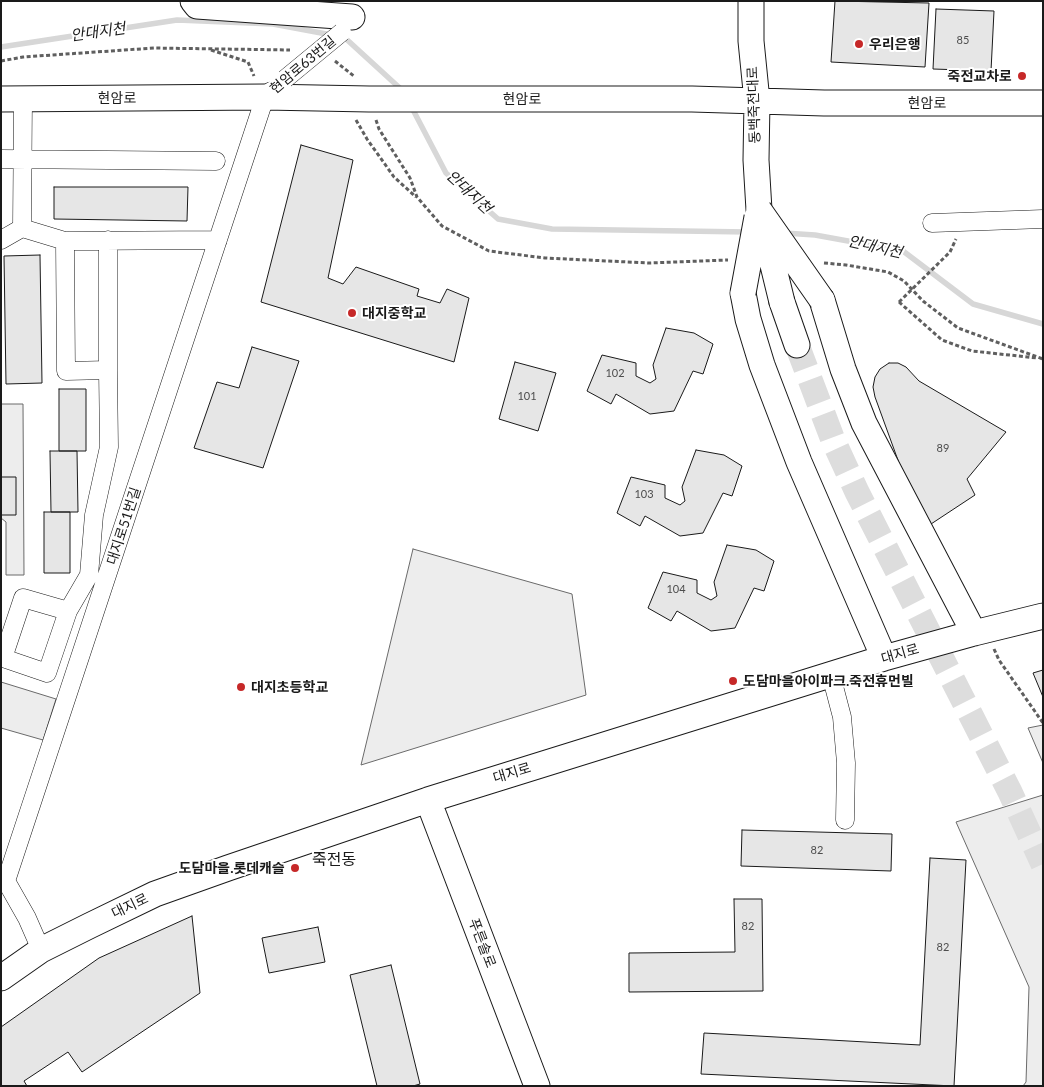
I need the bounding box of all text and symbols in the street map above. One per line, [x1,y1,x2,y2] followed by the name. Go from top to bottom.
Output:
[69,19,127,45] water label: 안대지천
[267,33,339,97] street label: 현암로63번길
[957,33,969,47] house number: 85
[869,36,921,52] place label: 우리은행
[853,38,865,50] marker: 우리은행
[744,66,764,144] street label: 동백죽전대로
[948,68,1012,84] place label: 죽전교차로
[1016,70,1028,82] marker: 죽전교차로
[98,90,136,106] street label: 현암로
[503,91,541,107] street label: 현암로
[908,95,946,111] street label: 현암로
[443,167,495,217] water label: 안대지천
[846,232,904,262] water label: 안대지천
[362,305,426,321] place label: 대지중학교
[346,307,358,319] marker: 대지중학교
[605,366,625,380] house number: 102
[517,389,537,403] house number: 101
[937,441,949,455] house number: 89
[104,485,144,567] street label: 대지로51번길
[634,487,654,501] house number: 103
[666,582,686,596] house number: 104
[879,641,921,667] street label: 대지로
[743,673,914,689] place label: 도담마을아이파크.죽전휴먼빌
[727,675,739,687] marker: 도담마을아이파크.죽전휴먼빌
[251,679,328,695] place label: 대지초등학교
[235,681,247,693] marker: 대지초등학교
[491,759,533,787] street label: 대지로
[811,843,823,857] house number: 82
[312,850,356,870] district label: 죽전동
[179,860,285,876] place label: 도담마을.롯데캐슬
[289,862,301,874] marker: 도담마을.롯데캐슬
[109,890,151,922] street label: 대지로
[465,916,499,970] street label: 푸른솔로
[742,919,754,933] house number: 82
[937,940,949,954] house number: 82

